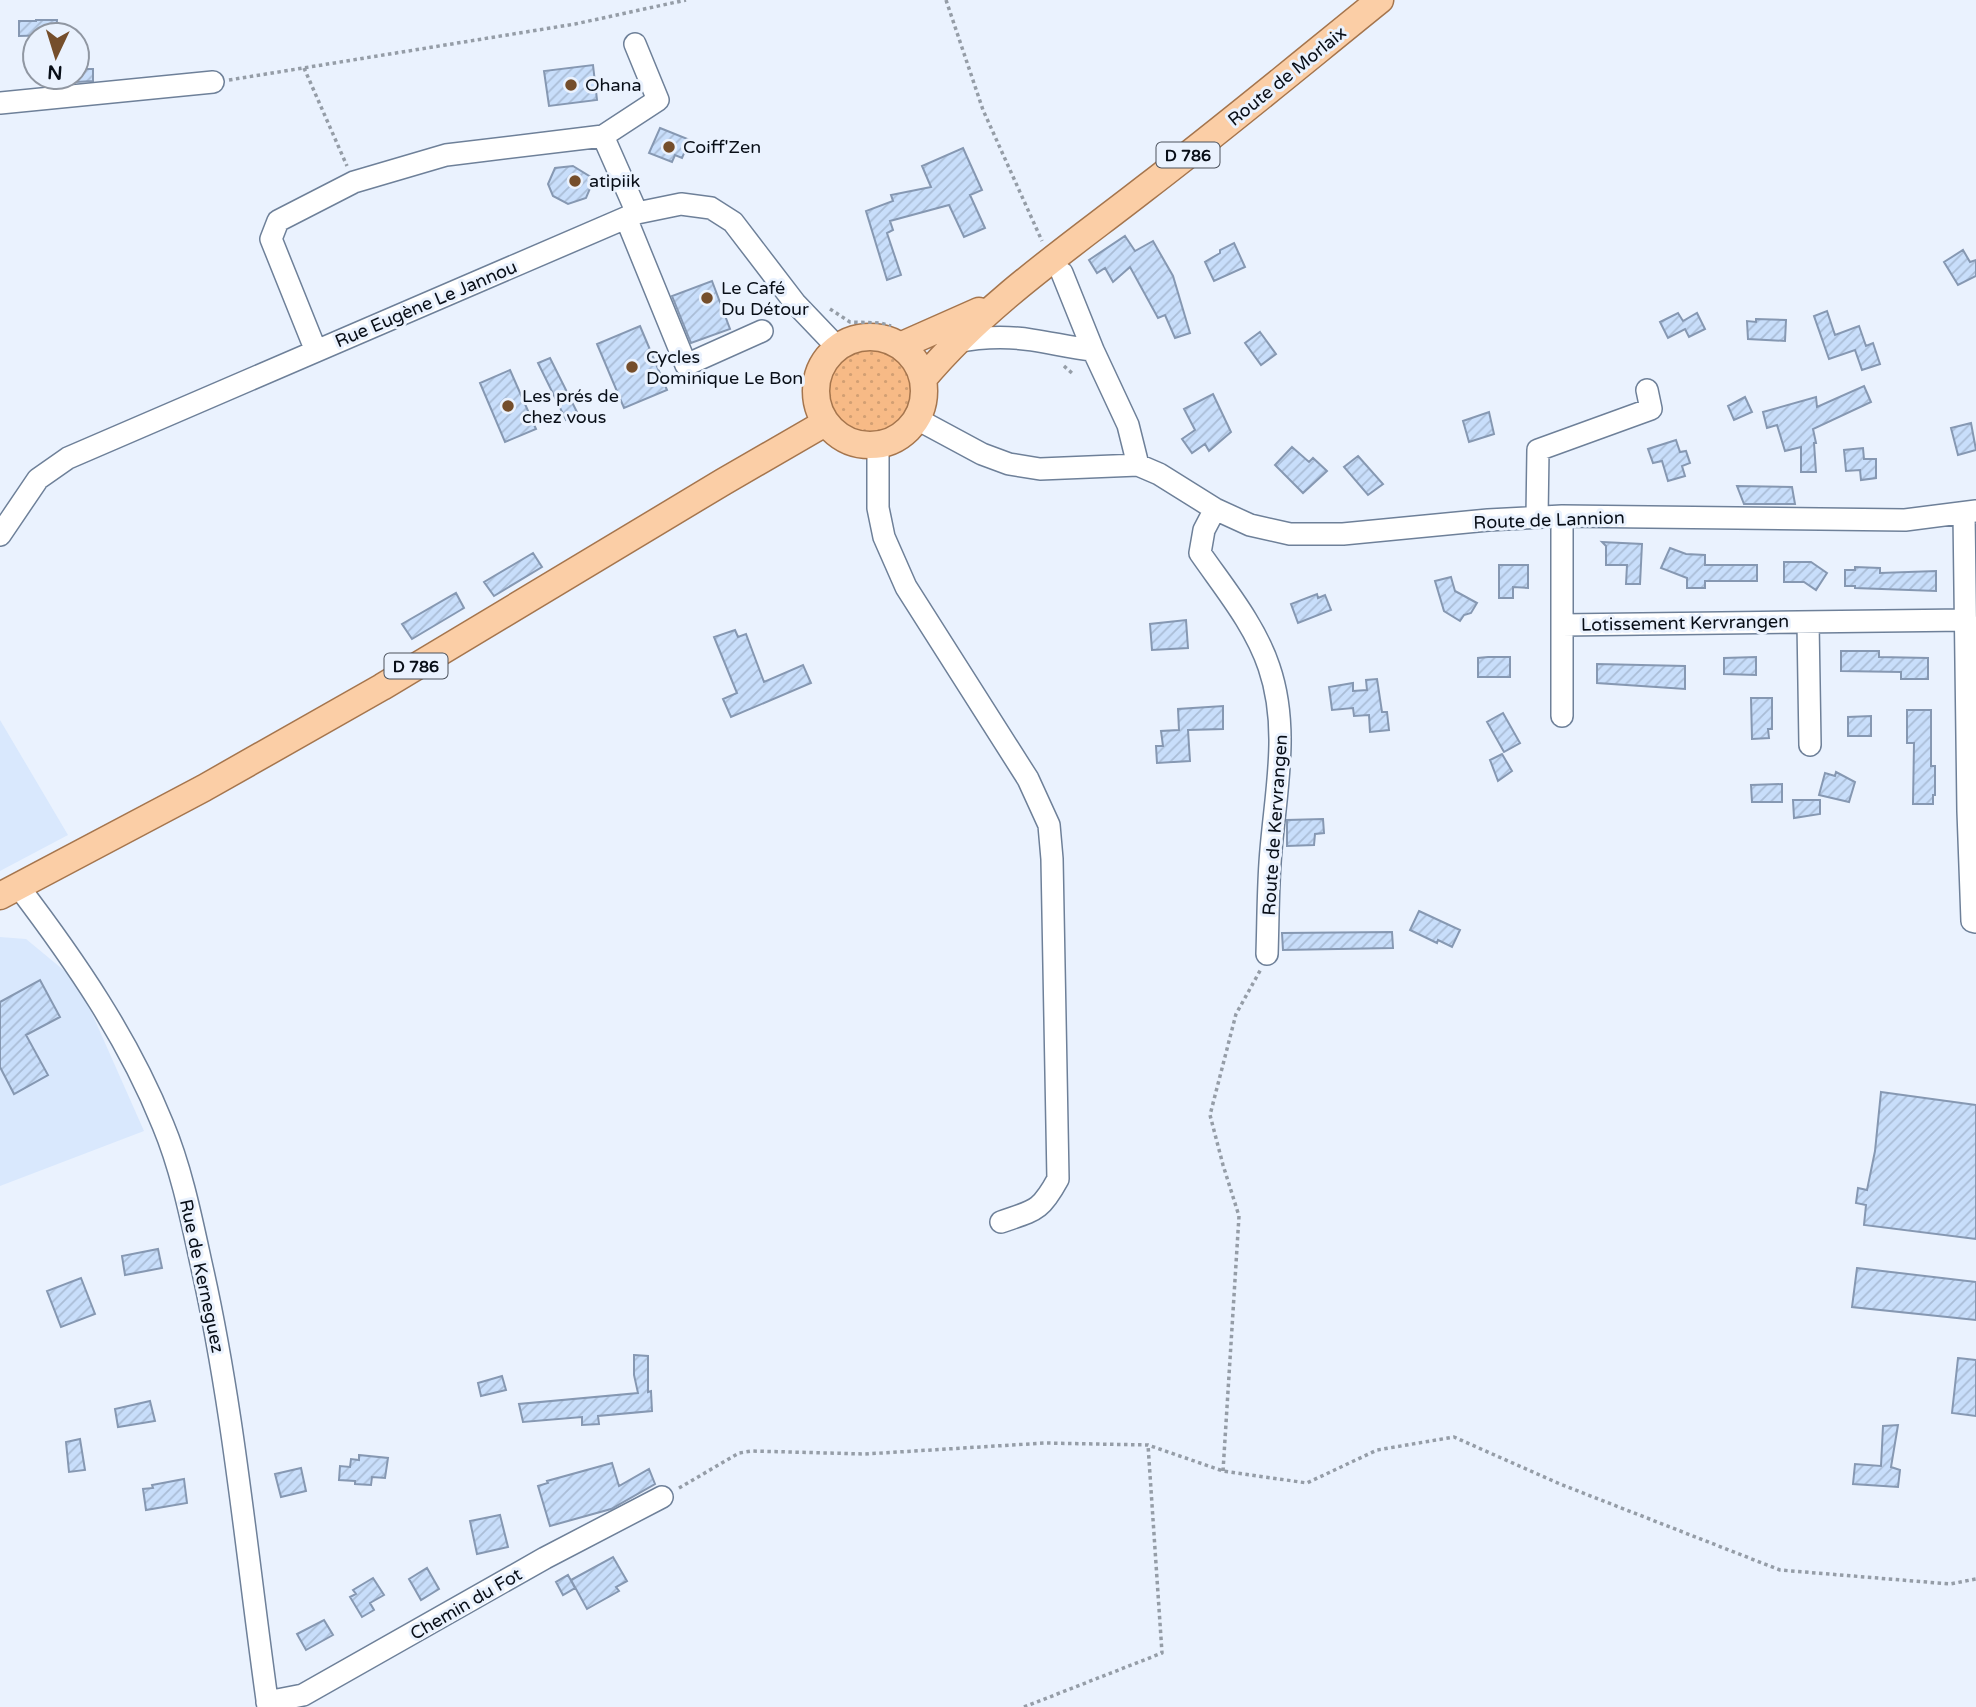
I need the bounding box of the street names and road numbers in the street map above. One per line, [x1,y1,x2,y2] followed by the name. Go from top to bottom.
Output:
[1223,21,1351,131] street label: Route de Morlaix
[1156,142,1220,168] road number: D 786
[332,256,520,352] street label: Rue Eugène Le Jannou
[1473,506,1625,534] street label: Route de Lannion
[1581,610,1789,636] street label: Lotissement Kervrangen
[384,653,448,678] road number: D 786
[1258,734,1292,916] street label: Route de Kervrangen
[175,1197,229,1355] street label: Rue de Kerneguez
[406,1563,526,1645] street label: Chemin du Fot

